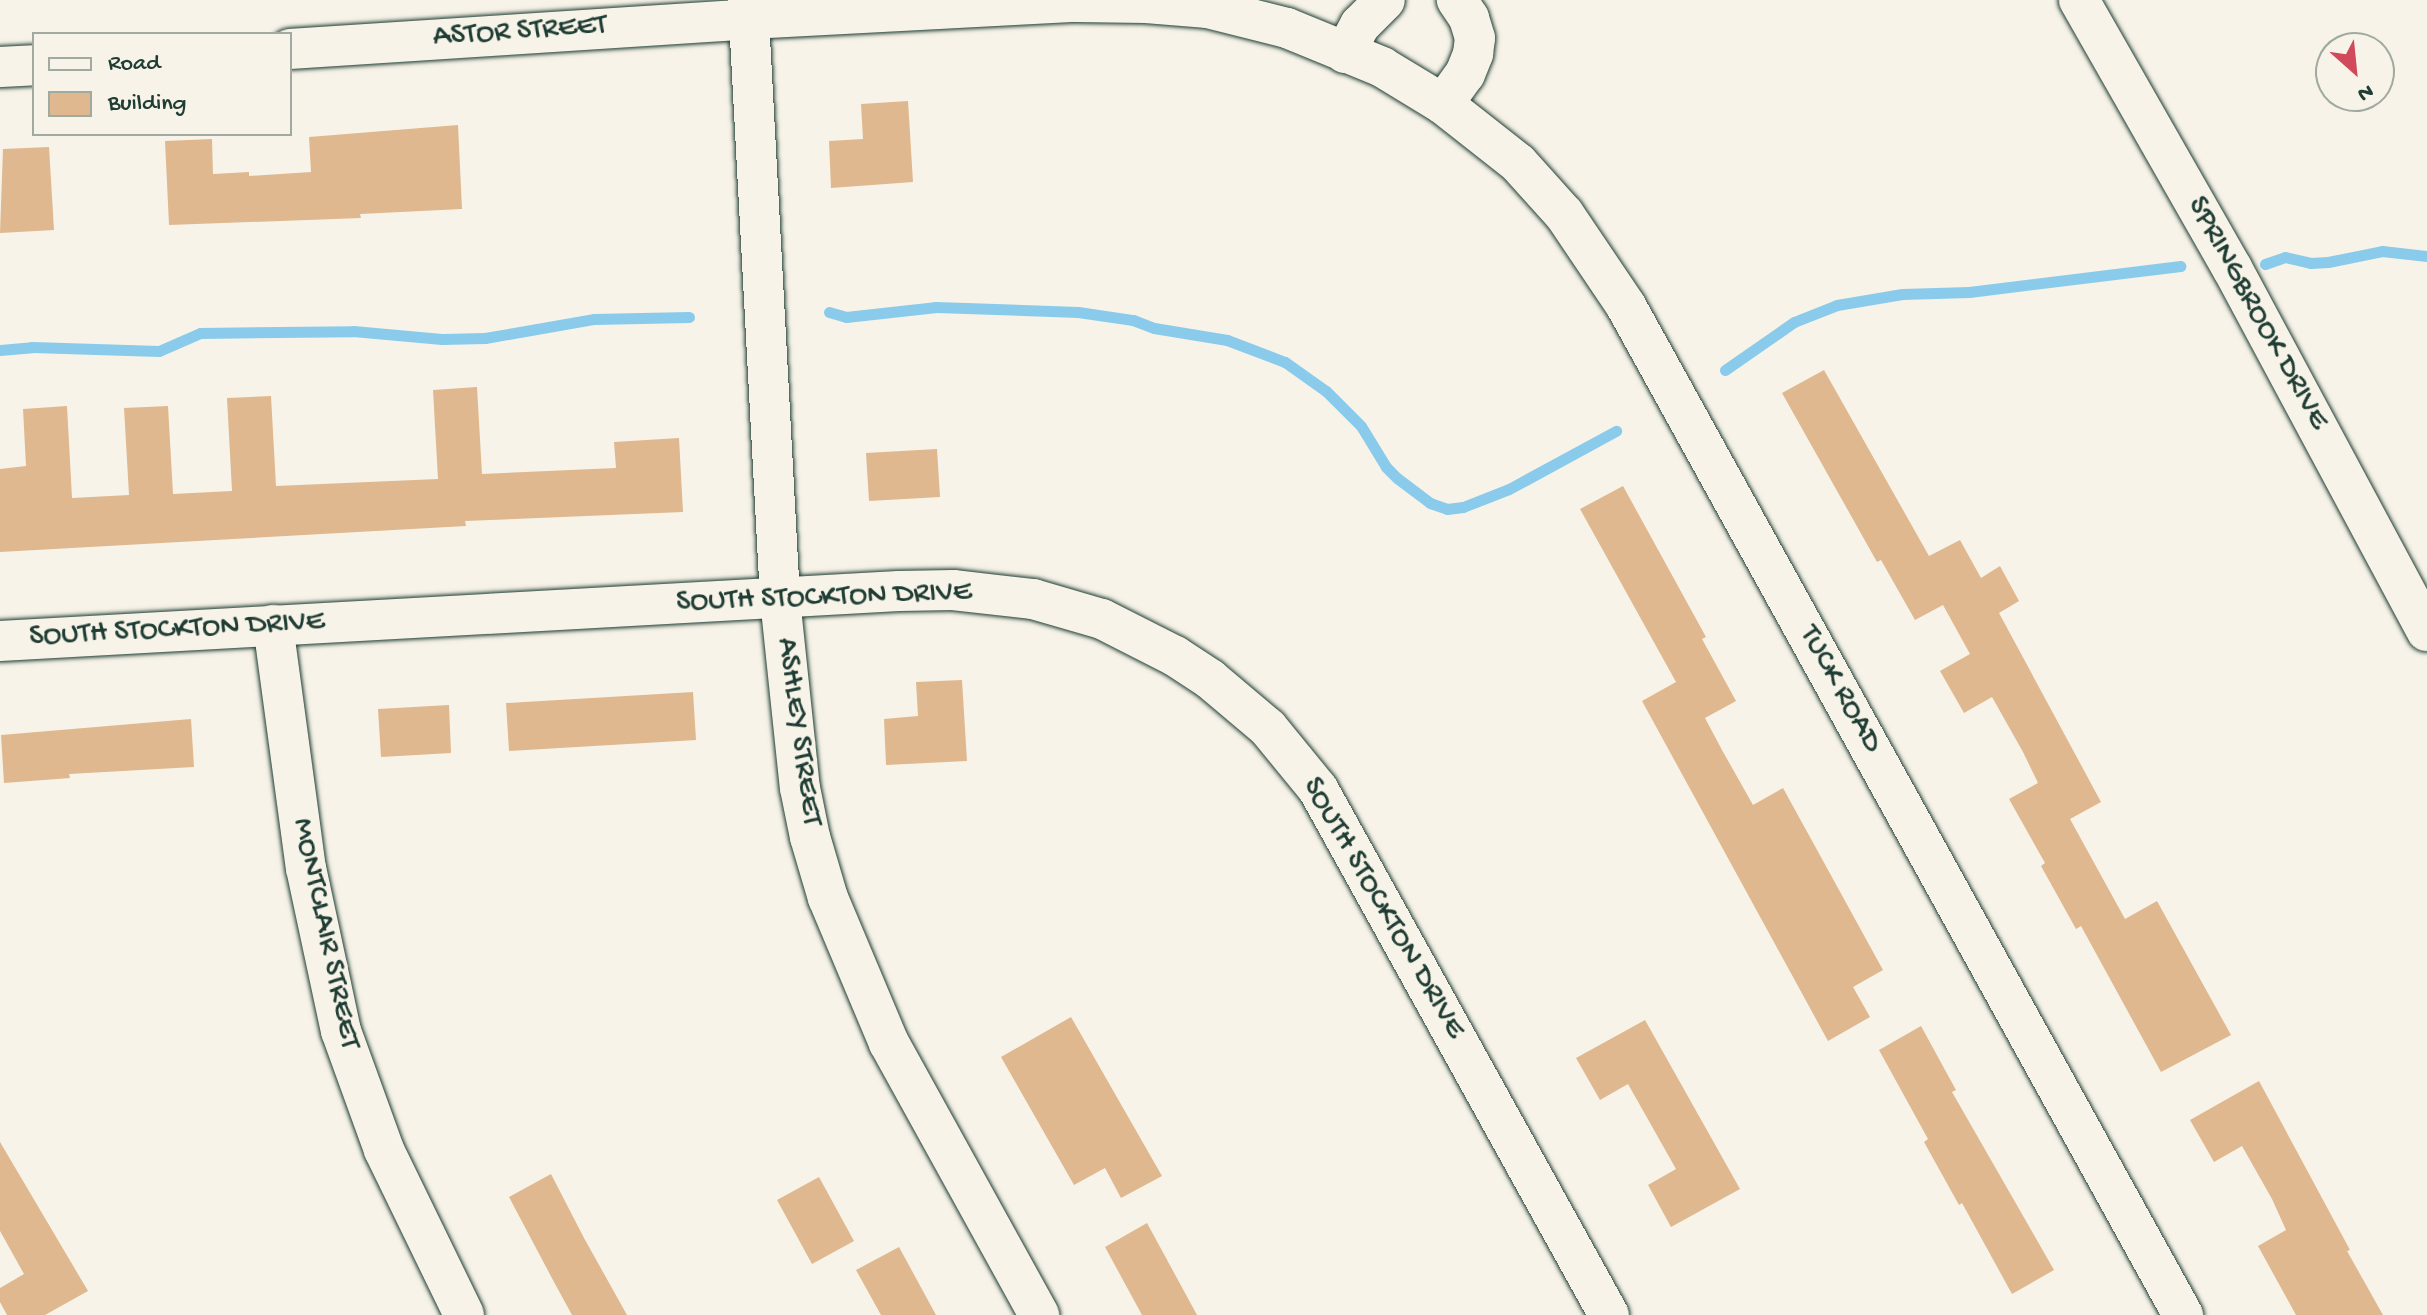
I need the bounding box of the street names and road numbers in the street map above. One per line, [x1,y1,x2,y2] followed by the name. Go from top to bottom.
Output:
[432,9,608,57] street label: ASTOR STREET
[2177,191,2335,437] street label: SPRINGBROOK DRIVE
[676,576,972,622] street label: SOUTH STOCKTON DRIVE
[29,605,325,657] street label: SOUTH STOCKTON DRIVE
[1789,620,1889,760] street label: TUCK ROAD
[766,636,828,828] street label: ASHLEY STREET
[1293,772,1471,1046] street label: SOUTH STOCKTON DRIVE
[282,815,366,1053] street label: MONTCLAIR STREET

